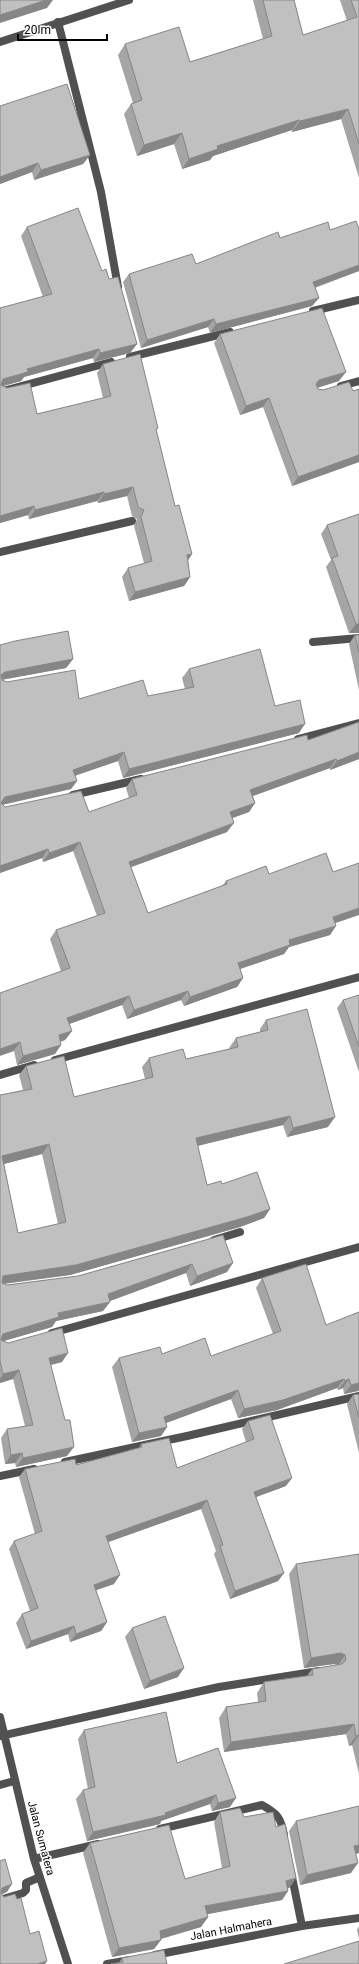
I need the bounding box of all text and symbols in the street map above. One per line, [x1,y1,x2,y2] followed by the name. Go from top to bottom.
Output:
[18,16,107,42] scale bar
[24,23,51,37] text: 20 m
[25,1799,57,1877] street label: Jalan Sumatera
[189,1915,273,1943] street label: Jalan Halmahera

